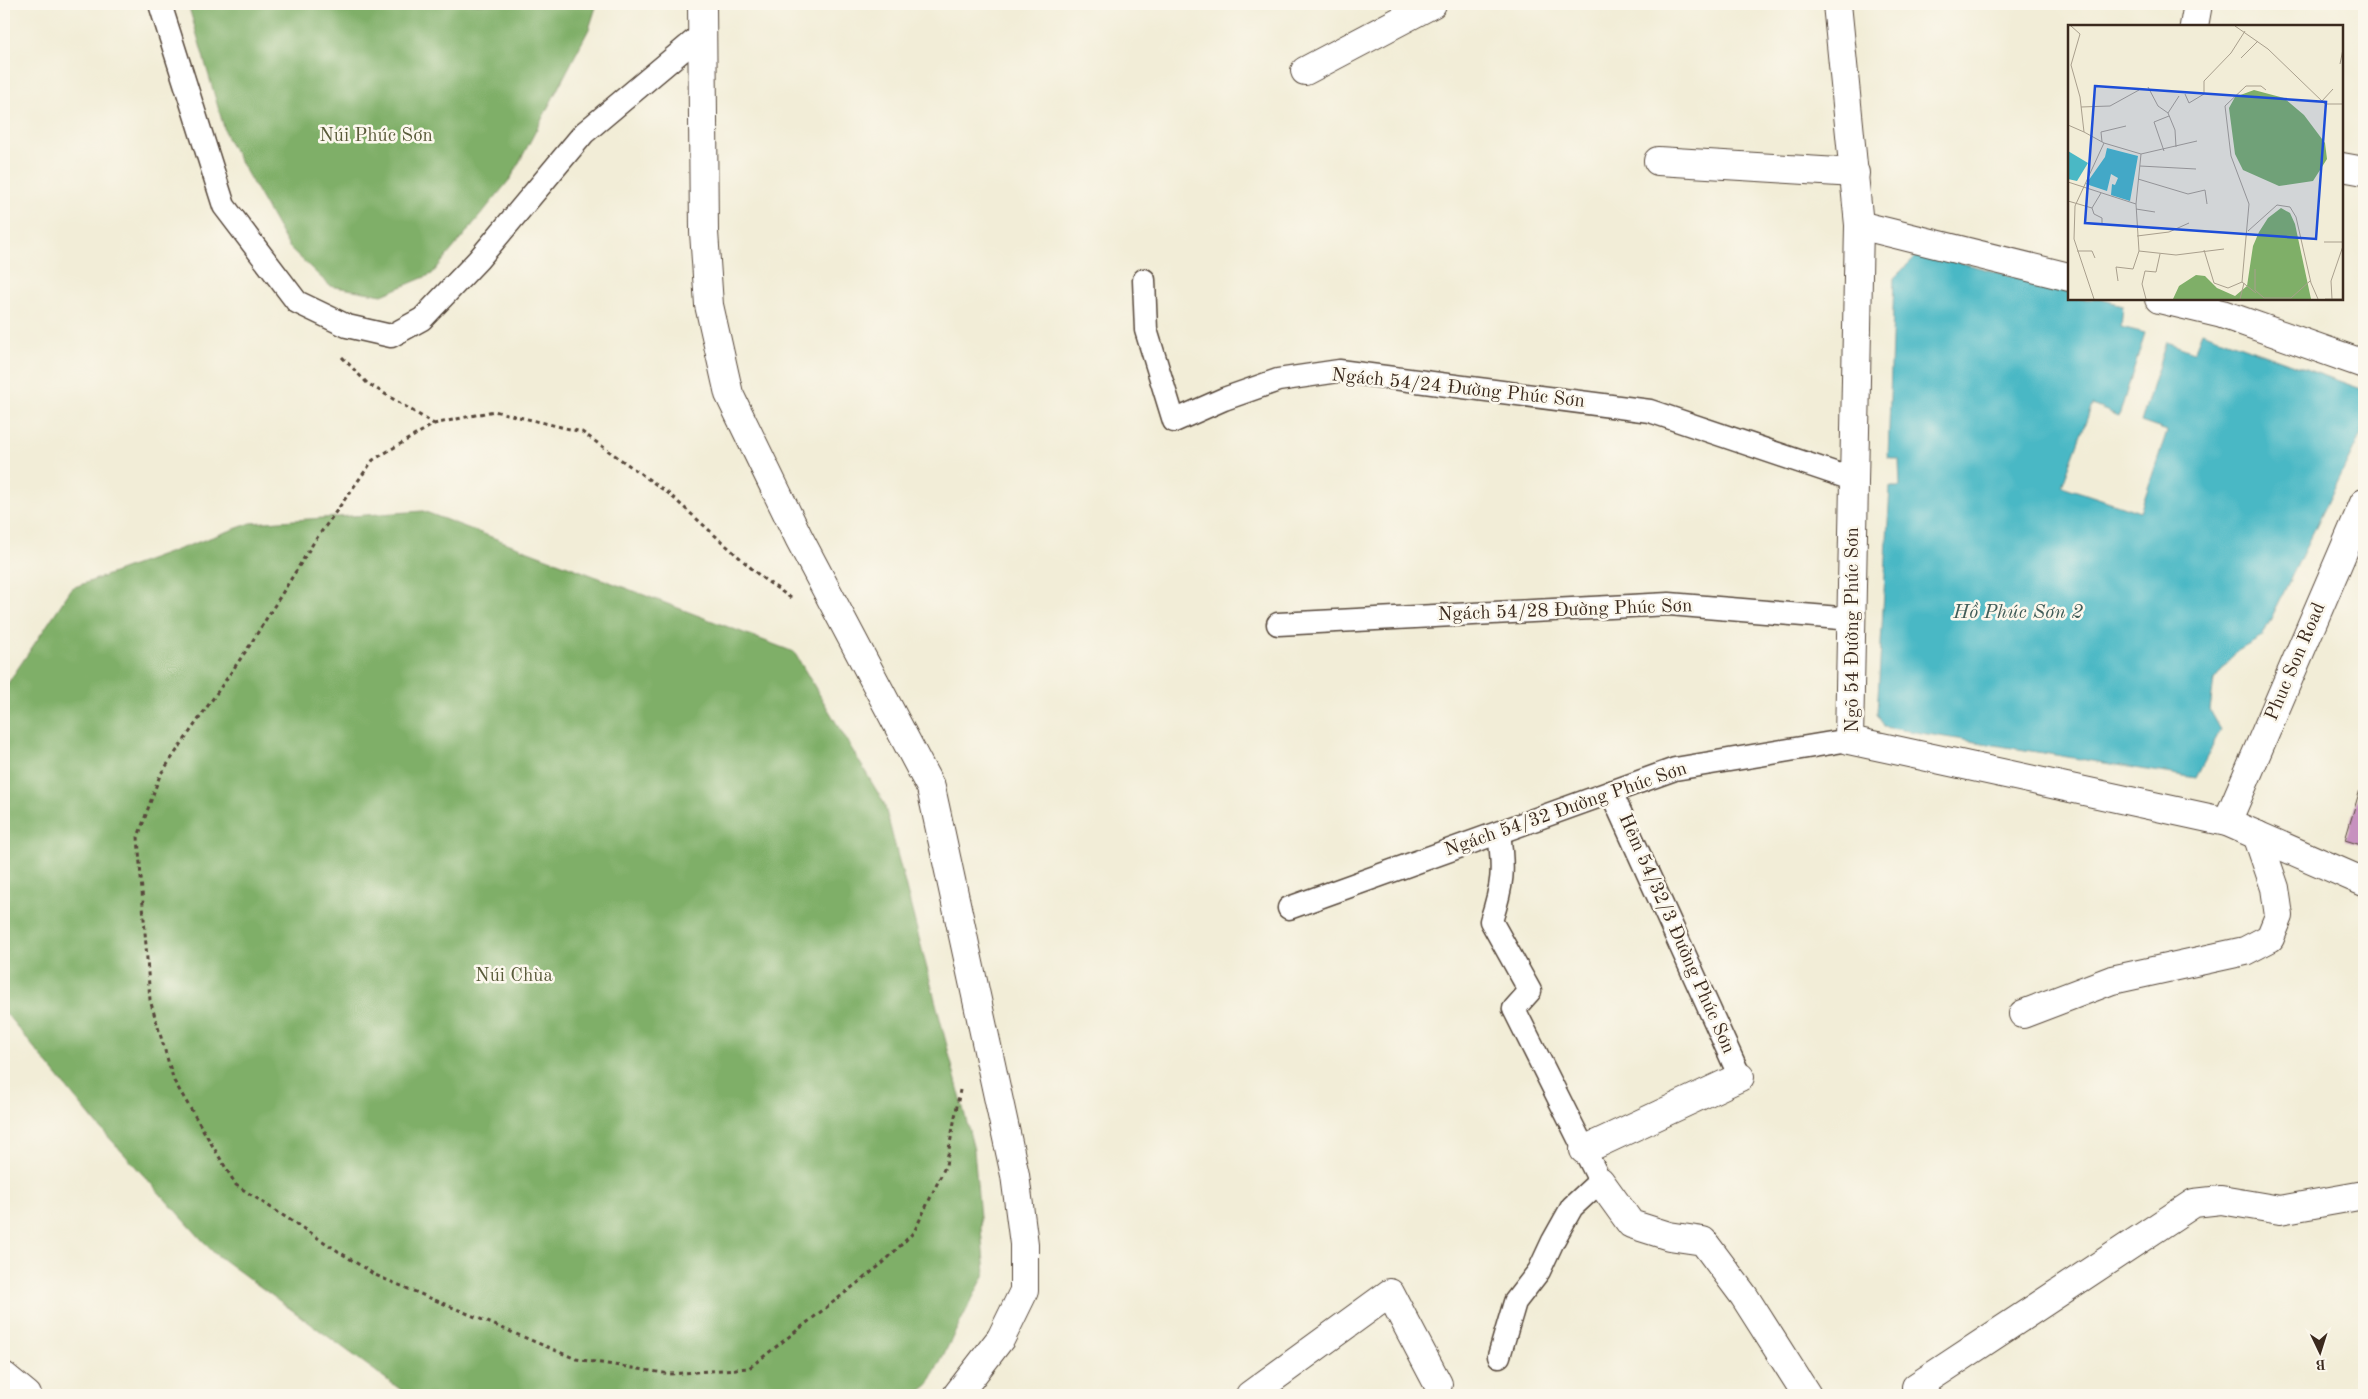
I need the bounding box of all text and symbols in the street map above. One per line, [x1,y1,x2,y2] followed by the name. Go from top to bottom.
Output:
[2068,25,2343,300] inset map
[319,127,433,146] park label: Núi Phúc Sơn
[1330,366,1586,412] street label: Ngách 54/24 Đường Phúc Sơn
[1844,527,1863,733] street label: Ngõ 54 Đường Phúc Sơn
[1437,597,1693,625] street label: Ngách 54/28 Đường Phúc Sơn
[2263,600,2329,724] street label: Phuc Son Road
[1952,602,2083,623] water label: Hồ Phúc Sơn 2
[1443,760,1689,860] street label: Ngách 54/32 Đường Phúc Sơn
[1614,811,1738,1057] street label: Hẻm 54/32/3 Đường Phúc Sơn
[475,967,554,986] park label: Núi Chùa
[2296,1326,2346,1376] north arrow
[2315,1357,2326,1371] text: B

